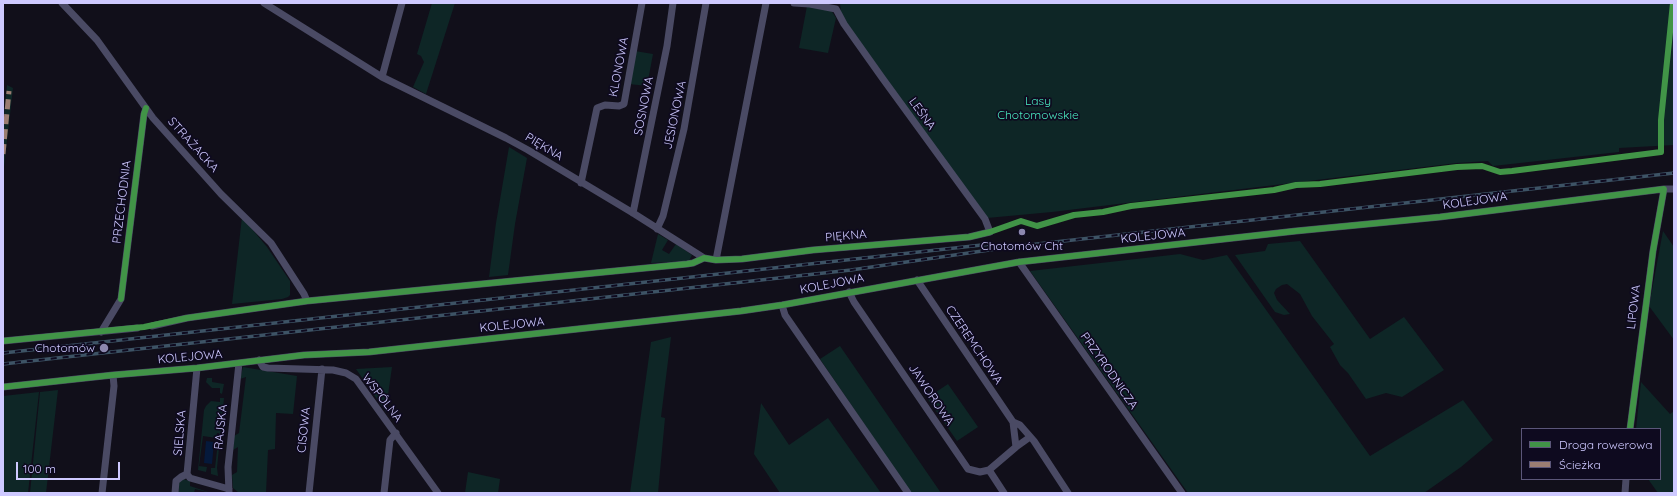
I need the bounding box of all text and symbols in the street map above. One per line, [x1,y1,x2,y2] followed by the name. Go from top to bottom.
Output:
[606,36,632,98] street label: KLONOWA
[631,75,657,137] street label: SOSNOWA
[661,79,689,151] street label: JESIONOWA
[997,94,1079,122] park label: Lasy Chotomowskie
[905,95,939,133] street label: LEŚNA
[165,115,221,175] street label: STRAŻACKA
[522,130,566,164] street label: PIĘKNA
[110,160,134,244] street label: PRZECHODNIA
[1442,189,1508,213] street label: KOLEJOWA
[1120,225,1186,247] street label: KOLEJOWA
[825,227,867,245] street label: PIĘKNA
[1017,227,1027,237] marker: Chotomów Cht
[981,239,1063,253] place label: Chotomów Cht
[799,271,865,297] street label: KOLEJOWA
[1624,284,1644,330] street label: LIPOWA
[942,303,1006,387] street label: CZEREMCHOWA
[479,314,545,336] street label: KOLEJOWA
[1077,330,1141,412] street label: PRZYRODNICZA
[35,341,95,355] place label: Chotomów
[98,342,110,354] marker: Chotomów
[157,347,223,367] street label: KOLEJOWA
[905,362,957,428] street label: JAWOROWA
[359,371,405,425] street label: WSPÓLNA
[211,404,231,450] street label: RAJSKA
[294,406,314,454] street label: CISOWA
[171,410,189,456] street label: SIELSKA
[1521,428,1661,480] legend
[1559,437,1653,452] text: Droga rowerowa
[18,454,122,480] scale bar
[1559,457,1601,472] text: Ścieżka
[23,461,56,476] text: 100 m

